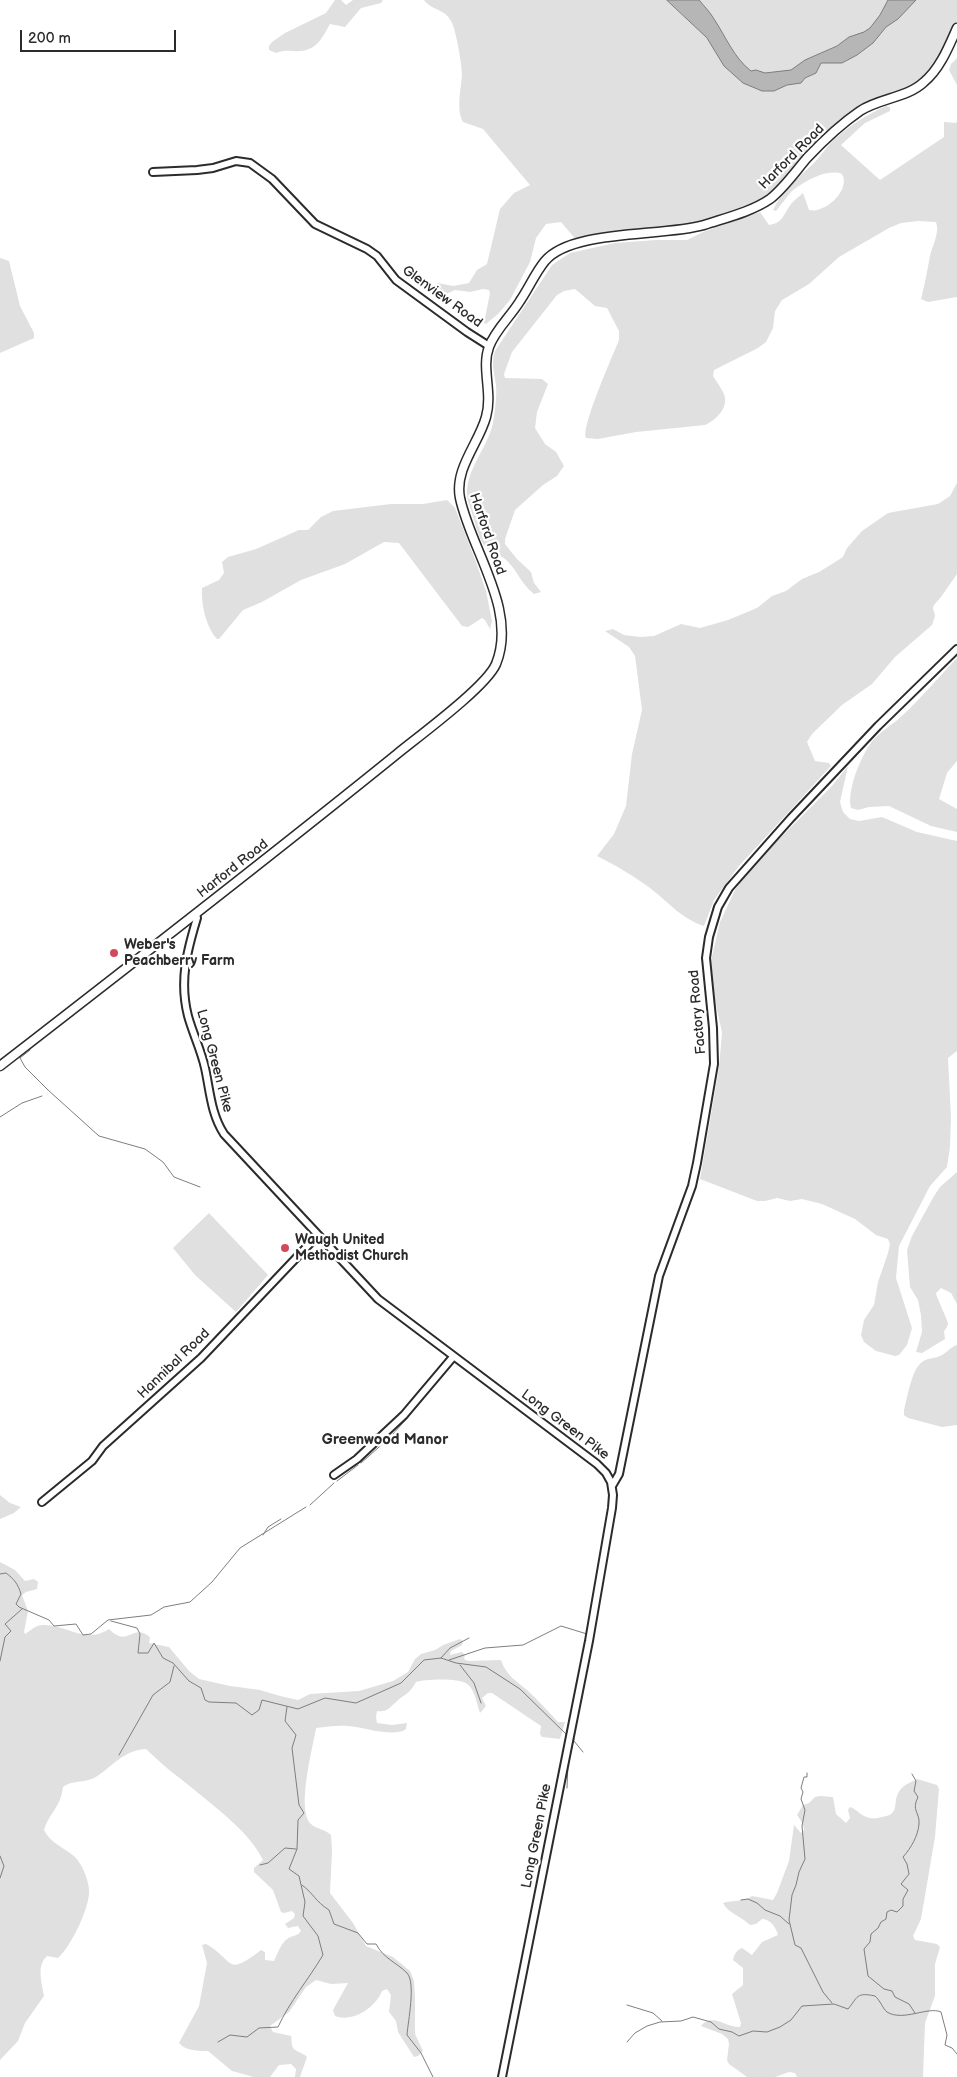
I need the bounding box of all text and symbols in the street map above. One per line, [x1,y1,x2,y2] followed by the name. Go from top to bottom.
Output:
[22,20,179,52] scale bar
[28,29,71,48] text: 200 m
[756,121,828,193] street label: Harford Road
[399,262,485,332] street label: Glenview Road
[465,491,509,577] street label: Harford Road
[194,836,272,902] street label: Harford Road
[124,937,235,970] place label: Weber's Peachberry Farm
[108,947,120,959] marker: Weber's Peachberry Farm
[686,969,710,1055] street label: Factory Road
[192,1008,236,1114] street label: Long Green Pike
[295,1232,408,1264] place label: Waugh United Methodist Church
[279,1242,291,1254] marker: Waugh United Methodist Church
[134,1325,214,1403] street label: Hannibal Road
[518,1386,612,1464] street label: Long Green Pike
[322,1431,448,1449] district label: Greenwood Manor
[519,1782,555,1890] street label: Long Green Pike

